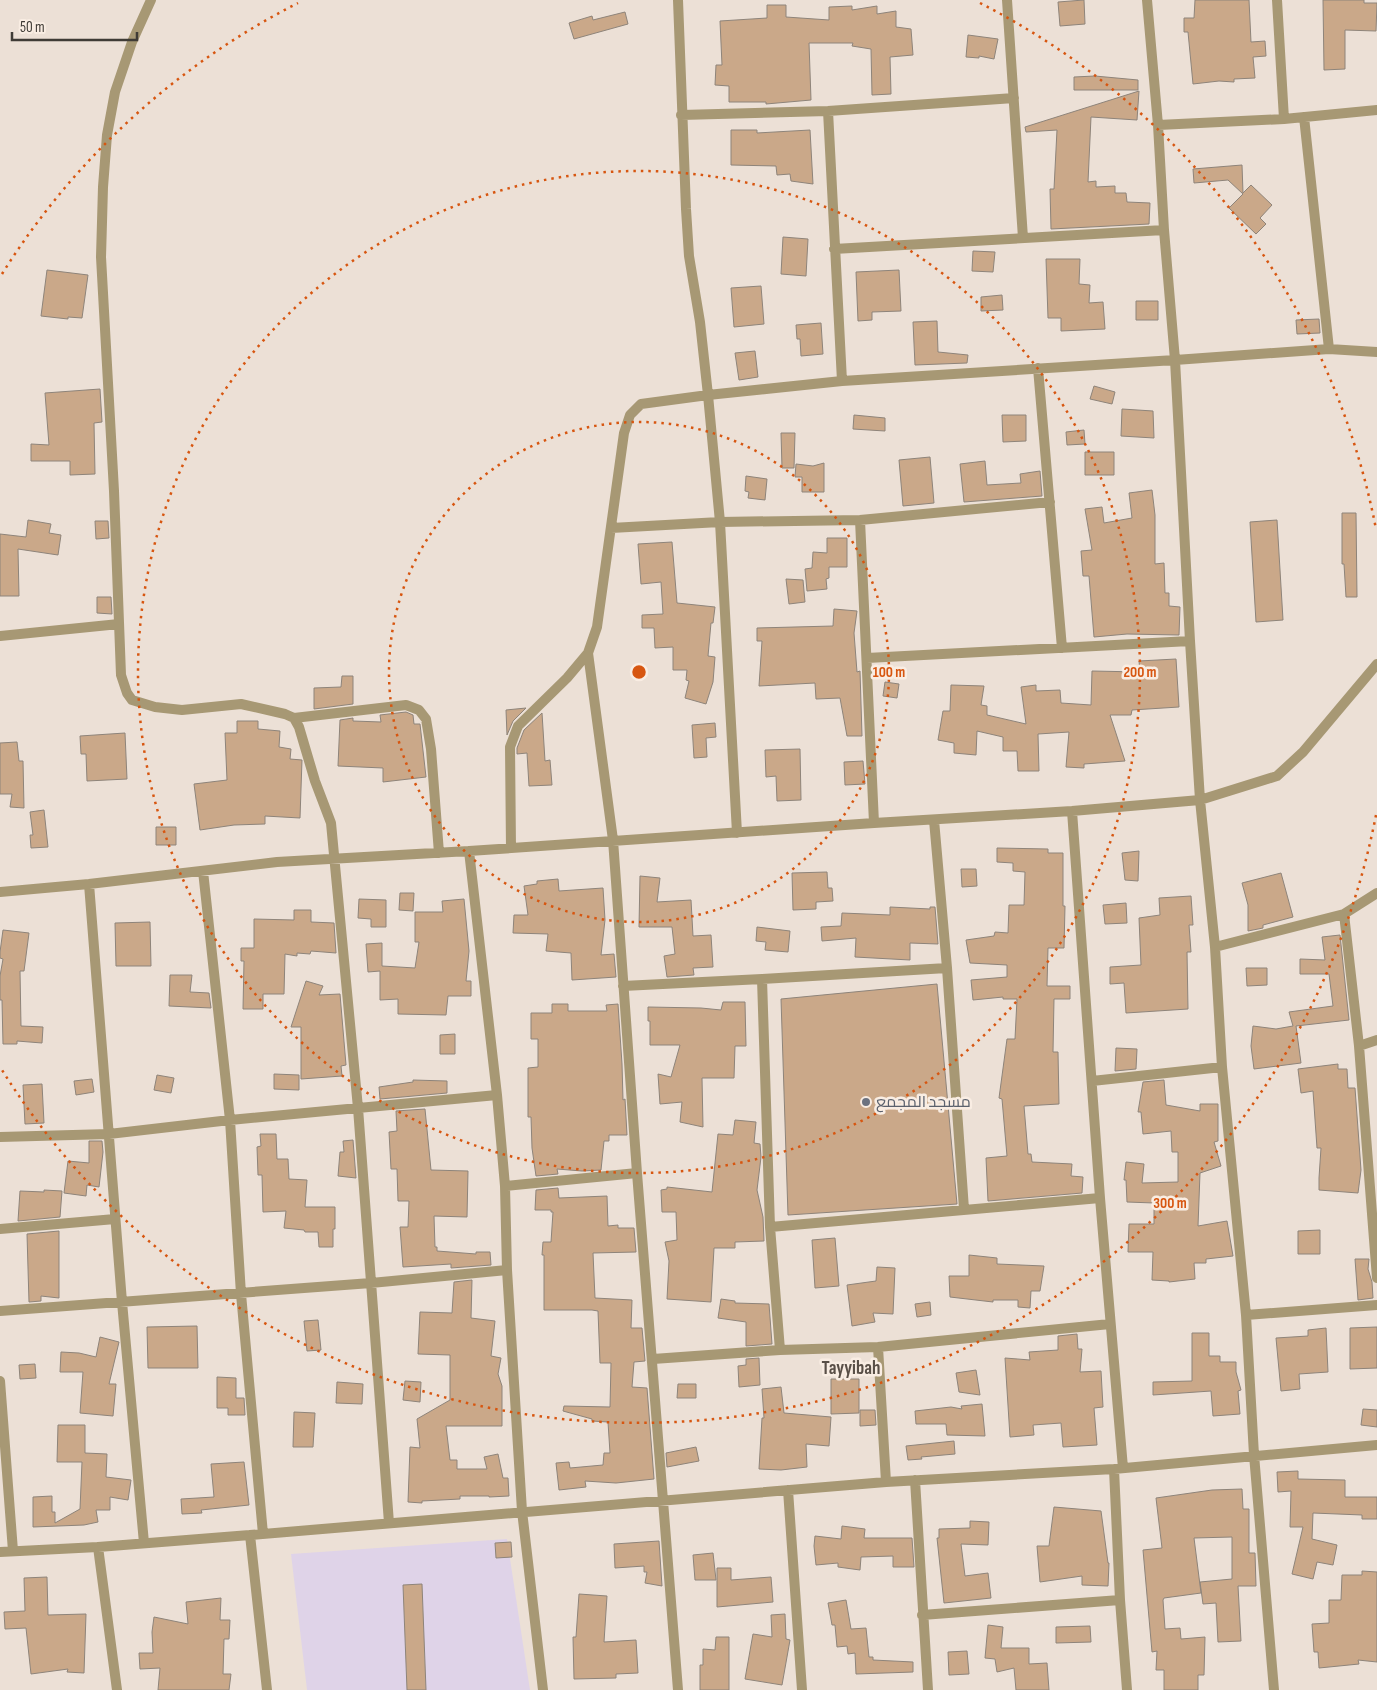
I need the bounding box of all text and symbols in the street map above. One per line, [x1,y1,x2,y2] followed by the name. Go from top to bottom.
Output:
[12,10,138,42] scale bar
[20,18,45,37] text: 50 m
[630,663,648,681] centre of rings
[873,663,905,682] text: 100 m
[1123,663,1157,682] text: 200 m
[876,1093,971,1113] place label: مسجد المجمع
[860,1096,872,1108] marker: مسجد المجمع
[1153,1194,1187,1213] text: 300 m
[822,1357,880,1380] district label: Tayyibah

